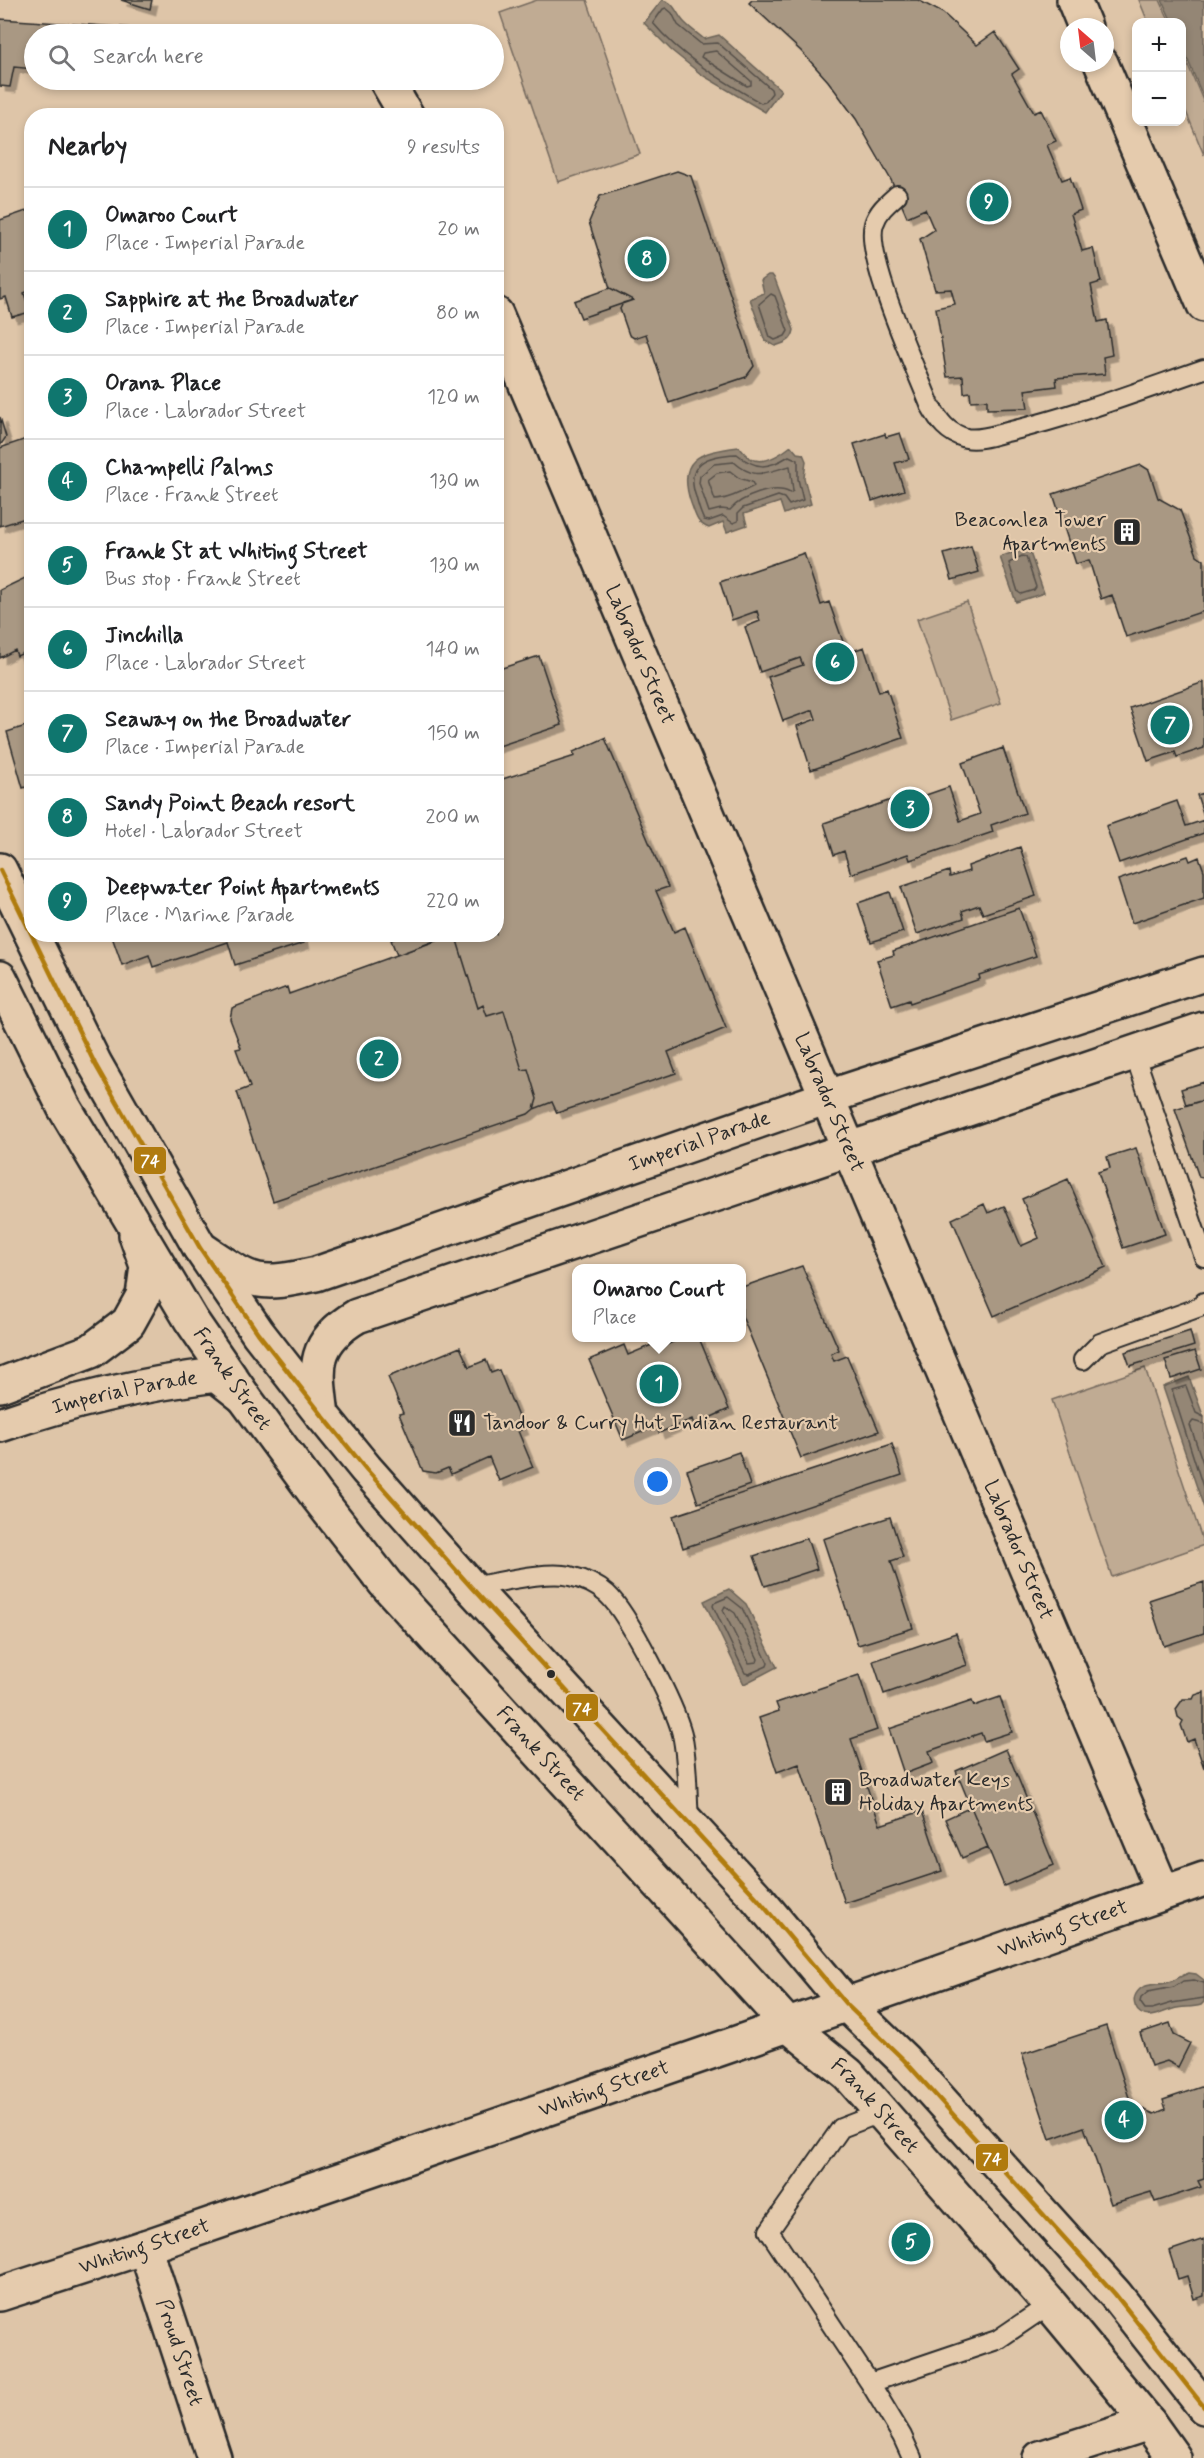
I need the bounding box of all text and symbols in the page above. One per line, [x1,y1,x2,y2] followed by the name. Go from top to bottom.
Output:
[1060,18,1114,72] north arrow
[1132,18,1186,126] map controls
[1132,18,1186,72] button: +
[24,24,504,90] search box
[45,41,78,74] icon: search
[93,43,204,71] text: Search here
[1132,72,1186,126] button: −
[48,130,127,164] text: Nearby
[407,134,480,161] text: 9 results
[970,180,1008,224] pin: 9
[105,202,238,230] text: Omaroo Court
[63,216,72,243] text: 1
[437,216,480,243] text: 20 m
[105,230,305,257] text: Place · Imperial Parade
[628,236,666,282] pin: 8
[105,286,359,314] text: Sapphire at the Broadwater
[63,300,72,327] text: 2
[436,300,480,327] text: 80 m
[105,314,305,341] text: Place · Imperial Parade
[105,370,221,398] text: Orana Place
[63,384,72,411] text: 3
[427,384,480,411] text: 120 m
[105,398,306,425] text: Place · Labrador Street
[105,454,273,482] text: Champelli Palms
[62,468,73,495] text: 4
[429,468,480,495] text: 130 m
[105,482,279,509] text: Place · Frank Street
[955,506,1106,559] place label: Beaconlea Tower Apartments
[1111,516,1143,548] building icon: Beaconlea Tower Apartments
[105,538,368,566] text: Frank St at Whiting Street
[62,552,74,579] text: 5
[429,552,480,579] text: 130 m
[105,566,301,593] text: Bus stop · Frank Street
[598,581,682,729] street label: Labrador Street
[105,622,184,650] text: Jinchilla
[62,636,73,663] text: 6
[426,636,480,663] text: 140 m
[816,640,854,684] pin: 6
[105,650,306,677] text: Place · Labrador Street
[1150,702,1190,748] pin: 7
[105,706,351,734] text: Seaway on the Broadwater
[61,720,74,747] text: 7
[427,720,480,747] text: 150 m
[105,734,305,761] text: Place · Imperial Parade
[890,786,930,832] pin: 3
[105,790,355,818] text: Sandy Point Beach resort
[62,804,73,831] text: 8
[425,804,480,831] text: 200 m
[105,818,303,845] text: Hotel · Labrador Street
[105,874,379,902] text: Deepwater Point Apartments
[63,888,72,915] text: 9
[426,888,480,915] text: 220 m
[105,902,295,929] text: Place · Marine Parade
[787,1028,871,1177] street label: Labrador Street
[360,1036,398,1082] pin: 2
[625,1104,774,1179] street label: Imperial Parade
[133,1146,167,1175] line badge: 74
[140,1151,160,1172] text: 74
[572,1264,746,1342] popup
[593,1276,725,1304] text: Omaroo Court
[593,1304,637,1331] text: Place
[186,1322,278,1436] street label: Frank Street
[640,1362,678,1406] pin: 1
[49,1364,199,1422] street label: Imperial Parade
[446,1407,478,1439] restaurant icon: Tandoor & Curry Hut Indian Restaurant
[483,1409,838,1437] place label: Tandoor & Curry Hut Indian Restaurant
[643,1467,672,1496] your location
[977,1476,1060,1624] street label: Labrador Street
[545,1668,557,1680] unlabelled marker
[565,1693,599,1722] line badge: 74
[572,1699,592,1720] text: 74
[490,1700,592,1808] street label: Frank Street
[859,1766,1033,1819] place label: Broadwater Keys Holiday Apartments
[822,1776,854,1808] building icon: Broadwater Keys Holiday Apartments
[994,1893,1132,1964] street label: Whiting Street
[825,2051,926,2160] street label: Frank Street
[535,2053,673,2124] street label: Whiting Street
[1104,2098,1144,2142] pin: 4
[975,2143,1009,2172] line badge: 74
[982,2149,1002,2170] text: 74
[75,2212,214,2281] street label: Whiting Street
[892,2220,930,2264] pin: 5
[149,2296,210,2410] street label: Proud Street

